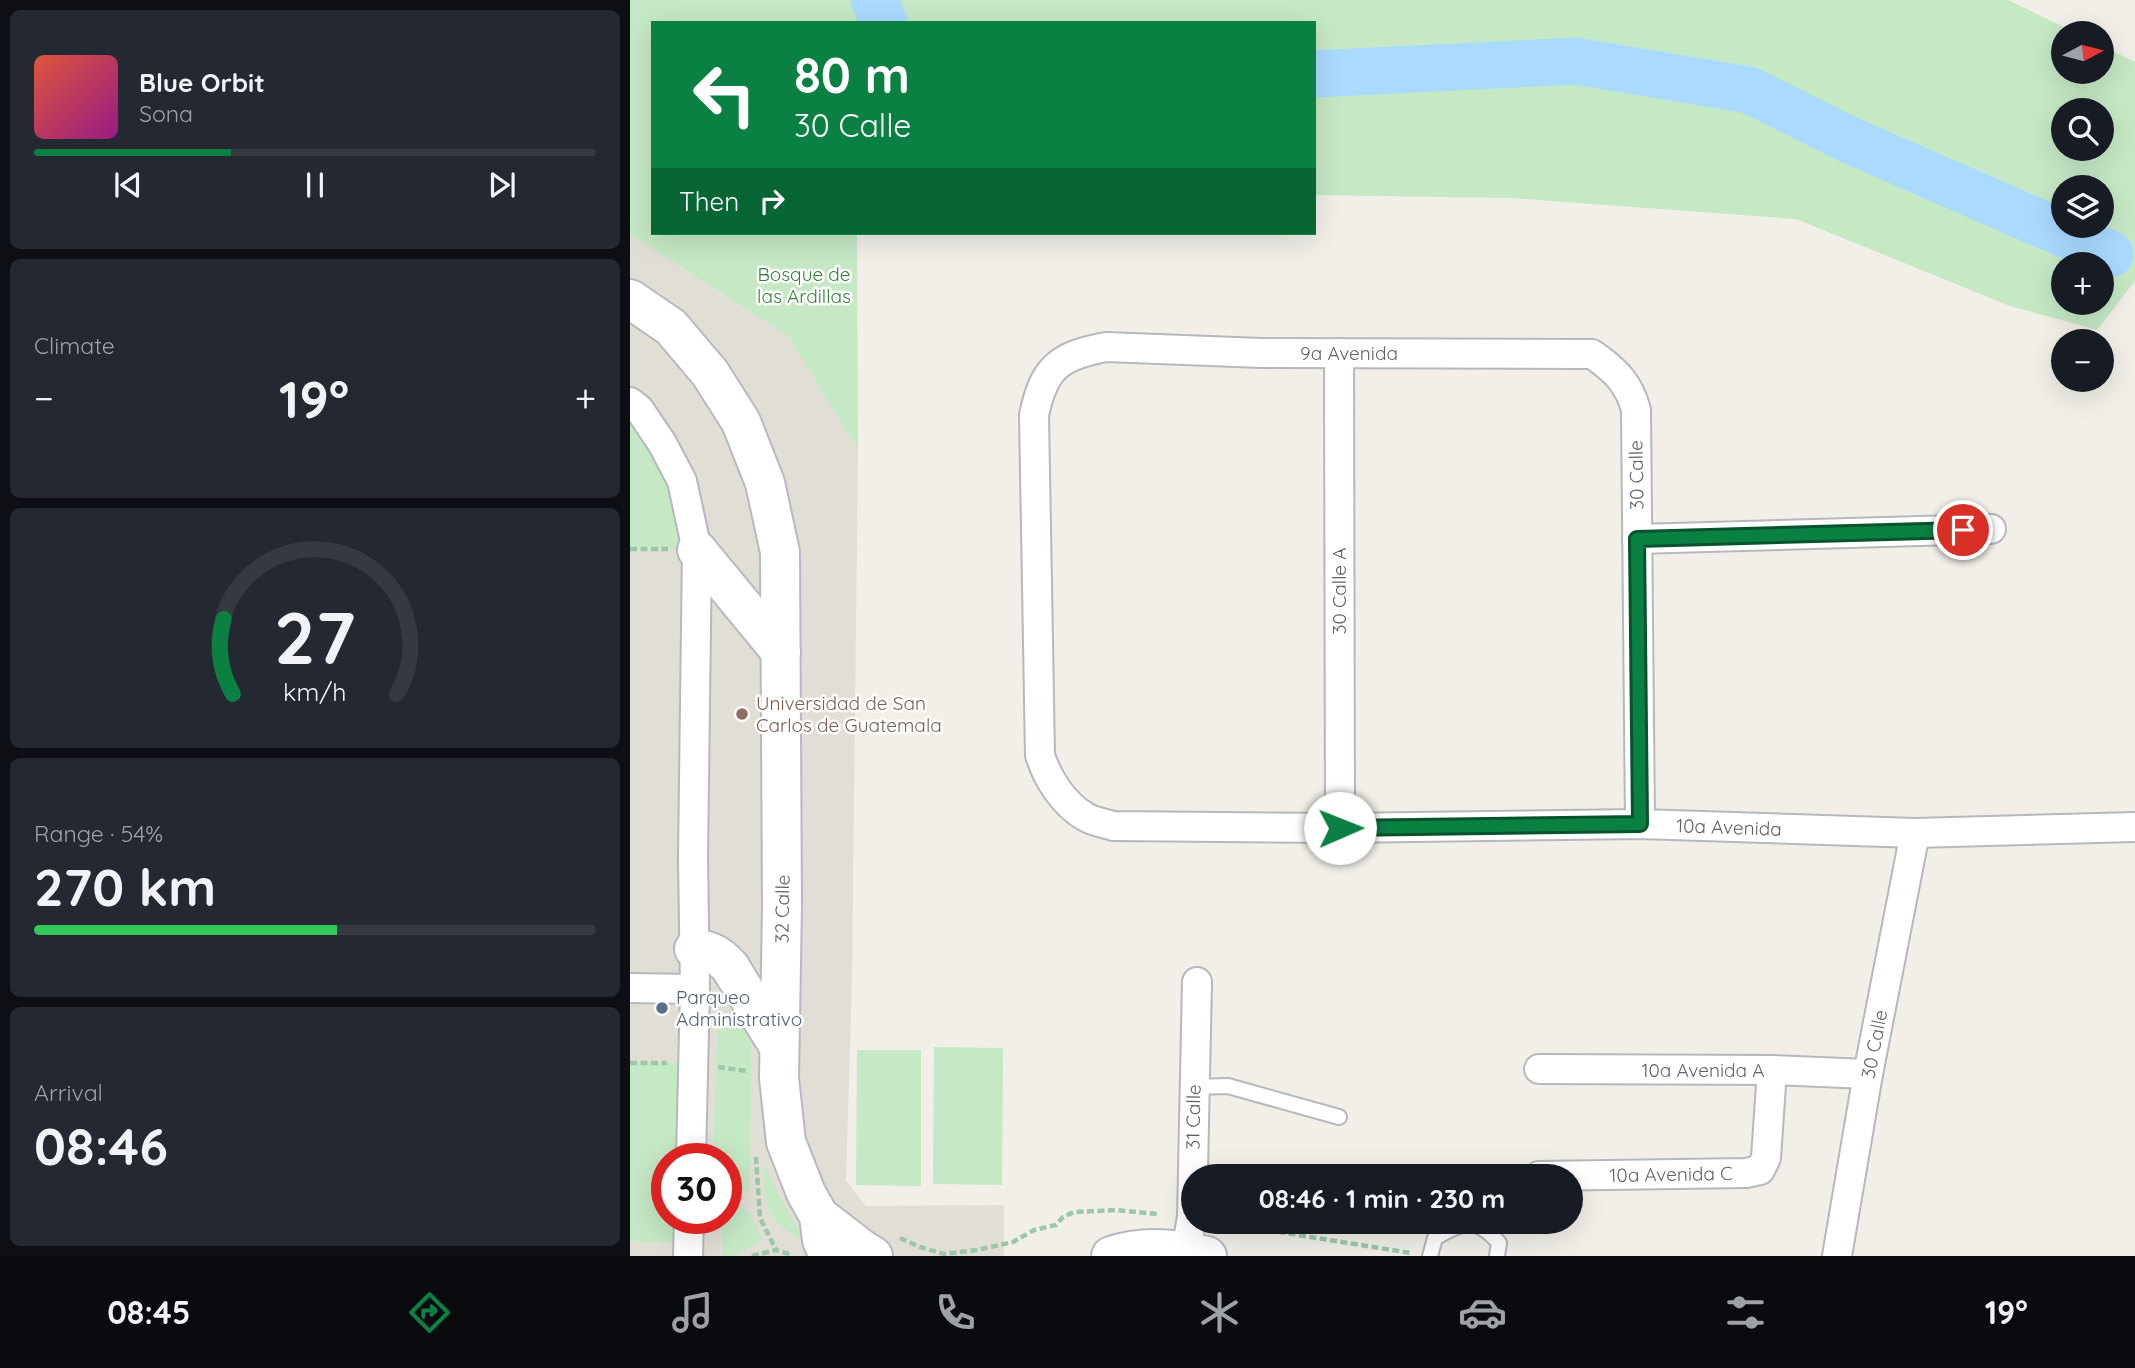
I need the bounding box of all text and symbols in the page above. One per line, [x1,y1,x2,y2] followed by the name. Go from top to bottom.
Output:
[2051,21,2114,84] north arrow
[2051,21,2114,392] map controls
[794,44,910,105] text: 80 m
[679,49,770,140] icon: left
[139,66,265,99] text: Blue Orbit
[2051,98,2114,161] button: search
[139,99,193,128] text: Sona
[794,105,911,145] text: 30 Calle
[109,166,147,204] icon: previous
[296,166,334,204] icon: pause
[483,166,521,204] icon: next
[2051,175,2114,238] button: layers
[753,182,791,220] icon: right
[679,185,739,218] text: Then
[2051,252,2114,315] button: +
[757,262,851,308] park label: Bosque de las Ardillas
[2051,329,2114,392] button: −
[34,331,115,360] text: Climate
[1300,341,1398,365] street label: 9a Avenida
[279,366,349,431] text: 19°
[34,374,54,422] text: −
[575,374,596,422] text: +
[1623,440,1649,510] street label: 30 Calle
[1933,500,1993,560] pin
[1944,511,1982,549] icon: arrive
[1327,547,1351,635] street label: 30 Calle A
[274,591,356,682] text: 27
[283,676,347,707] text: km/h
[756,691,942,737] place label: Universidad de San Carlos de Guatemala
[734,706,750,722] marker: Universidad de San Carlos de Guatemala
[1303,791,1377,865] position arrow
[1676,813,1782,841] street label: 10a Avenida
[34,819,163,848] text: Range · 54%
[34,854,216,919] text: 270 km
[769,874,795,944] street label: 32 Calle
[676,985,802,1031] place label: Parqueo Administrativo
[654,1000,670,1016] marker: Parqueo Administrativo
[1856,1008,1892,1080] street label: 30 Calle
[1641,1058,1765,1082] street label: 10a Avenida A
[34,1078,103,1107] text: Arrival
[1180,1084,1206,1150] street label: 31 Calle
[34,1113,168,1178] text: 08:46
[651,1143,742,1234] speed limit sign: 30
[1609,1161,1733,1187] street label: 10a Avenida C
[1259,1182,1505,1215] text: 08:46 · 1 min · 230 m
[405,1288,454,1337] icon: directions
[668,1288,717,1337] icon: music
[931,1288,980,1337] icon: phone
[1195,1288,1244,1337] icon: climate
[1458,1288,1507,1337] icon: car
[1721,1288,1770,1337] icon: filters
[107,1292,190,1332] text: 08:45
[1985,1292,2028,1332] text: 19°

